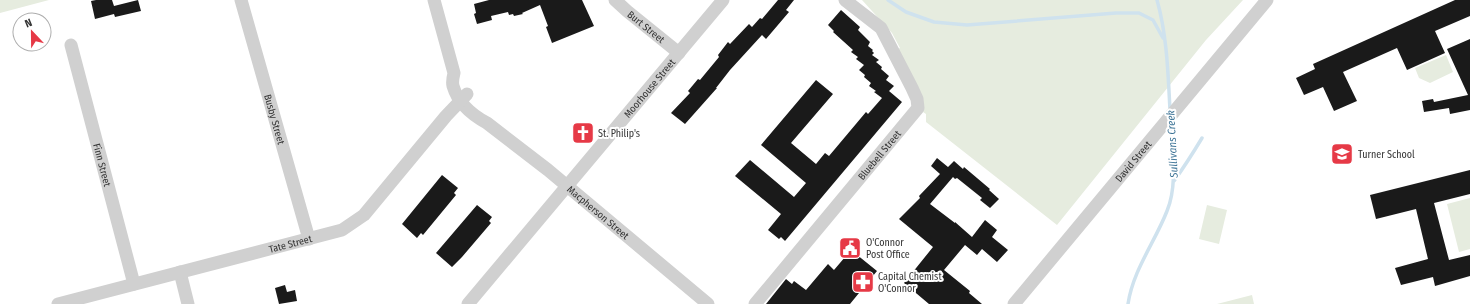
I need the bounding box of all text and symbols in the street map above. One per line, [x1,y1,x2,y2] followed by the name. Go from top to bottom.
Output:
[625,9,667,46] street label: Burt Street
[12,12,52,52] north arrow
[23,16,34,30] text: N
[622,56,679,120] street label: Moorhouse Street
[261,93,287,147] street label: Busby Street
[1164,109,1181,179] water label: Sullivans Creek
[570,120,596,146] church icon: St. Philip's
[598,128,640,140] place label: St. Philip's
[856,128,904,183] street label: Bluebell Street
[1113,138,1155,185] street label: David Street
[1329,141,1355,167] school or university icon: Turner School
[90,142,113,189] street label: Finn Street
[1358,149,1415,161] place label: Turner School
[564,184,632,243] street label: Macpherson Street
[268,233,314,256] street label: Tate Street
[837,235,863,261] public building icon: O'Connor Post Office
[866,237,910,261] place label: O'Connor Post Office
[850,269,876,295] pharmacy icon: Capital Chemist O'Connor
[878,271,942,295] place label: Capital Chemist O'Connor

